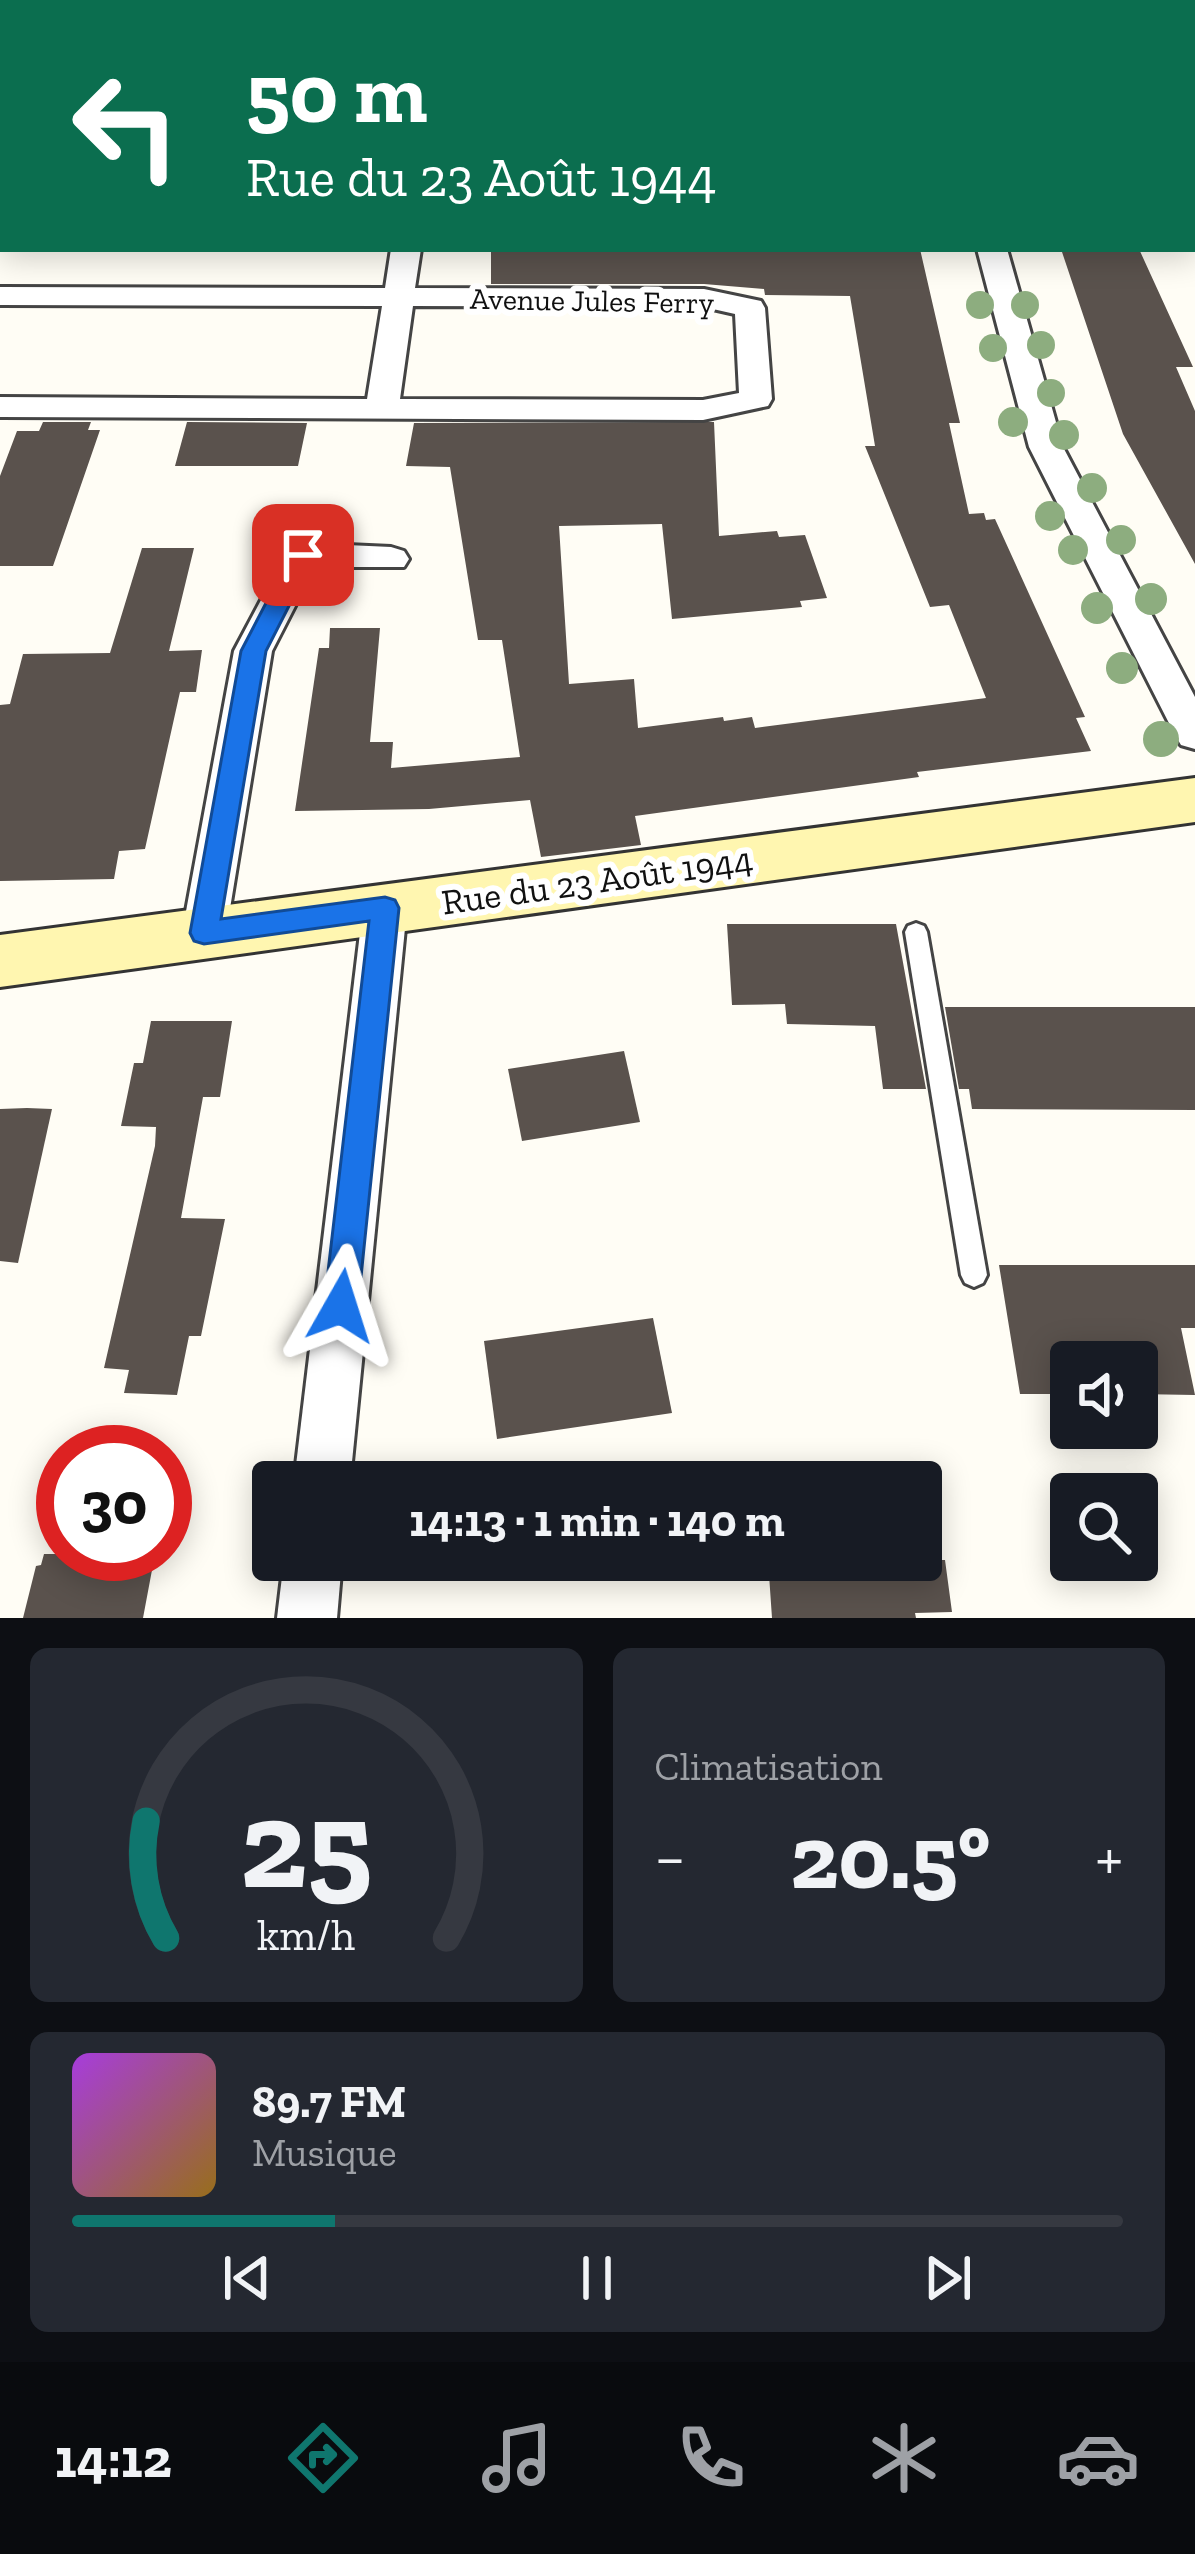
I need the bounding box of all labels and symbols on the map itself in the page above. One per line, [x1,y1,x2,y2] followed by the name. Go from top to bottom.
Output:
[470,281,715,321] street label: Avenue Jules Ferry
[252,504,354,606] pin
[439,837,755,924] street label: Rue du 23 Août 1944
[278,1243,404,1369] position arrow
[36,1425,192,1581] speed limit sign: 30

